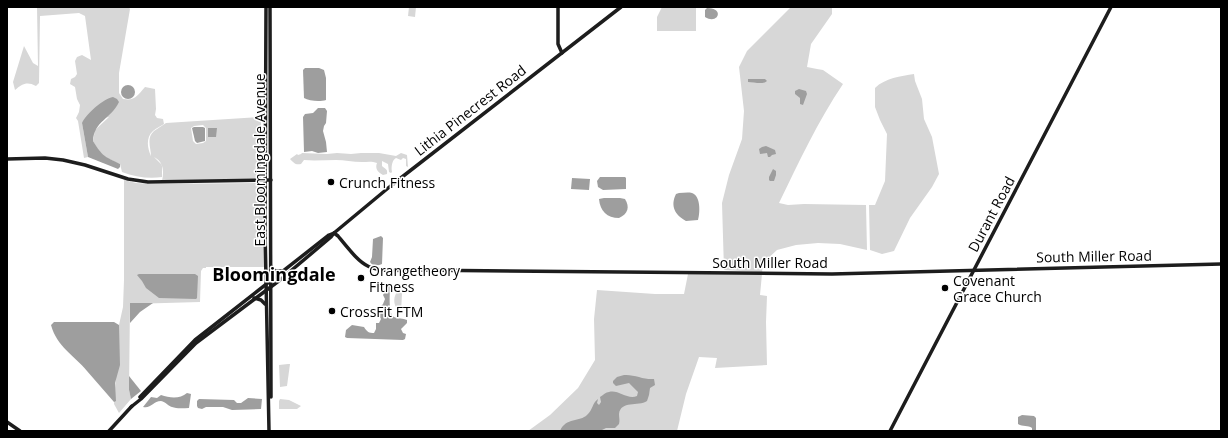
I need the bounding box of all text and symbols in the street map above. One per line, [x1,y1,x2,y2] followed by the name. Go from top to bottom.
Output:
[410,60,530,160] street label: Lithia Pinecrest Road
[250,73,269,247] street label: East Bloomingdale Avenue
[339,173,436,192] place label: Crunch Fitness
[963,173,1019,255] street label: Durant Road
[326,177,336,187] marker: Crunch Fitness
[1036,245,1152,267] street label: South Miller Road
[712,253,828,272] street label: South Miller Road
[369,261,461,296] place label: Orangetheory Fitness
[212,262,336,286] district label: Bloomingdale
[953,271,1042,306] place label: Covenant Grace Church
[356,273,366,283] marker: Orangetheory Fitness
[940,283,950,293] marker: Covenant Grace Church
[340,302,423,321] place label: CrossFit FTM
[327,306,337,316] marker: CrossFit FTM

